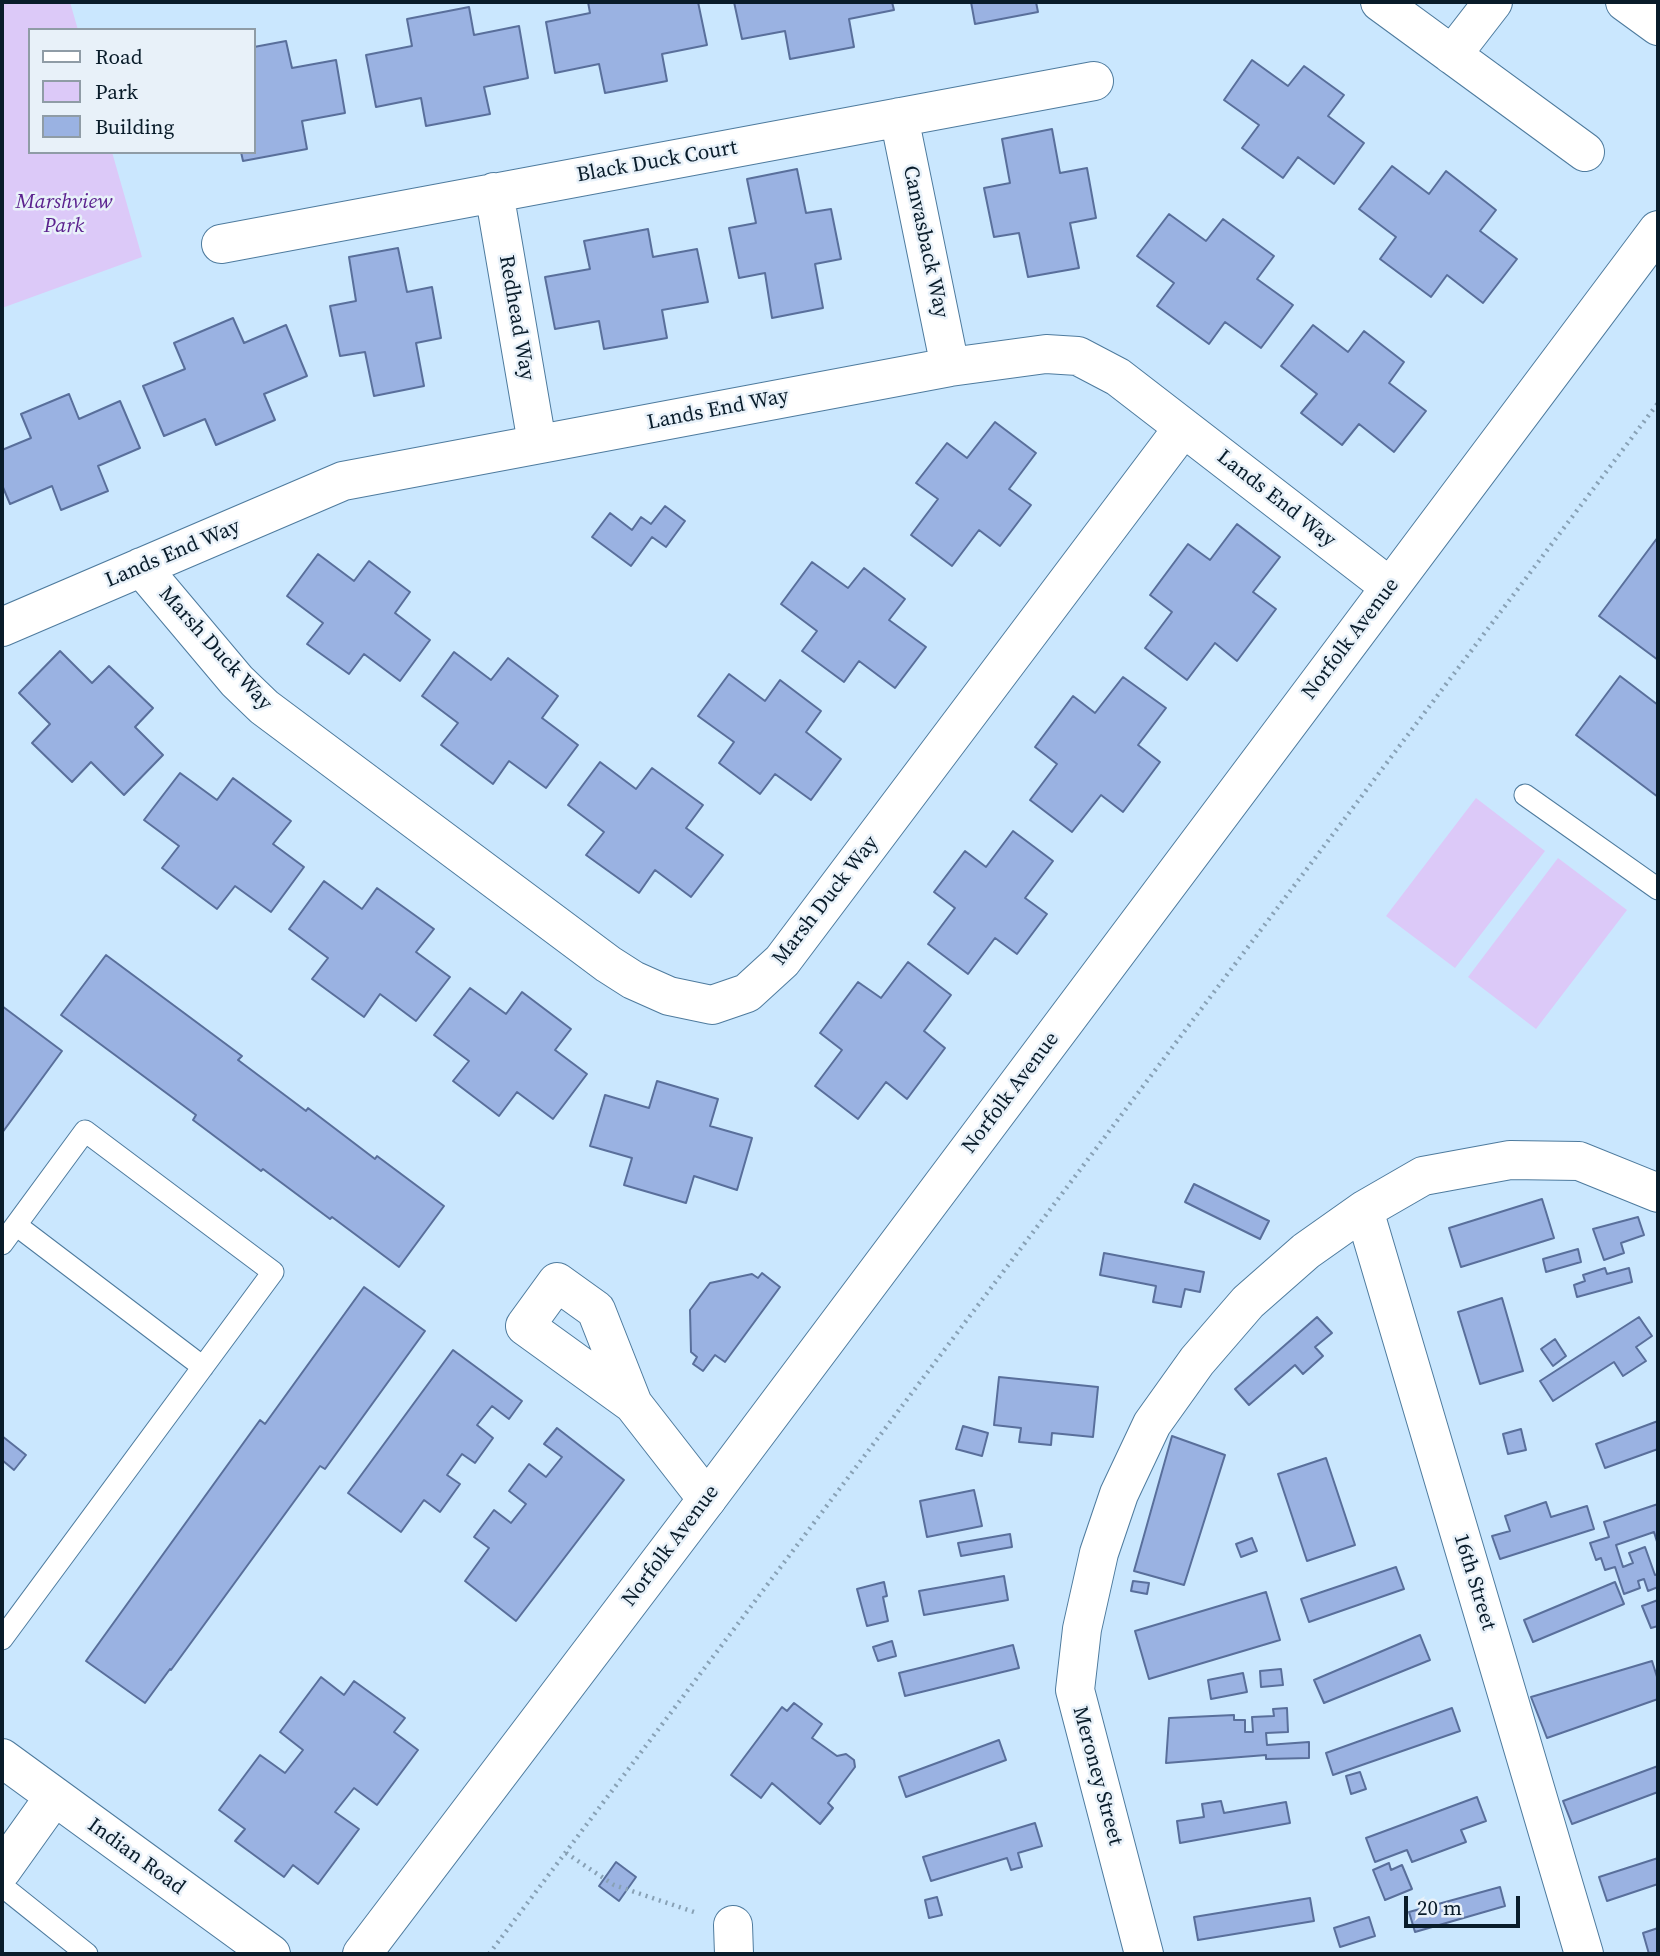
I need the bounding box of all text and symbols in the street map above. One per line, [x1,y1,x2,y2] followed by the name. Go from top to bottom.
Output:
[28,28,256,154] legend
[95,42,143,71] text: Road
[95,77,138,106] text: Park
[95,112,174,141] text: Building
[575,135,739,189] street label: Black Duck Court
[897,164,953,320] street label: Canvasback Way
[16,190,112,240] park label: Marshview Park
[493,253,539,383] street label: Redhead Way
[645,384,791,436] street label: Lands End Way
[1212,445,1340,553] street label: Lands End Way
[102,514,244,594] street label: Lands End Way
[1297,573,1405,705] street label: Norfolk Avenue
[153,582,277,716] street label: Marsh Duck Way
[768,831,884,971] street label: Marsh Duck Way
[957,1027,1065,1159] street label: Norfolk Avenue
[617,1480,725,1612] street label: Norfolk Avenue
[1447,1531,1501,1633] street label: 16th Street
[1066,1704,1128,1848] street label: Meroney Street
[82,1813,190,1901] street label: Indian Road
[1408,1882,1524,1926] scale bar
[1417,1893,1462,1922] text: 20 m

